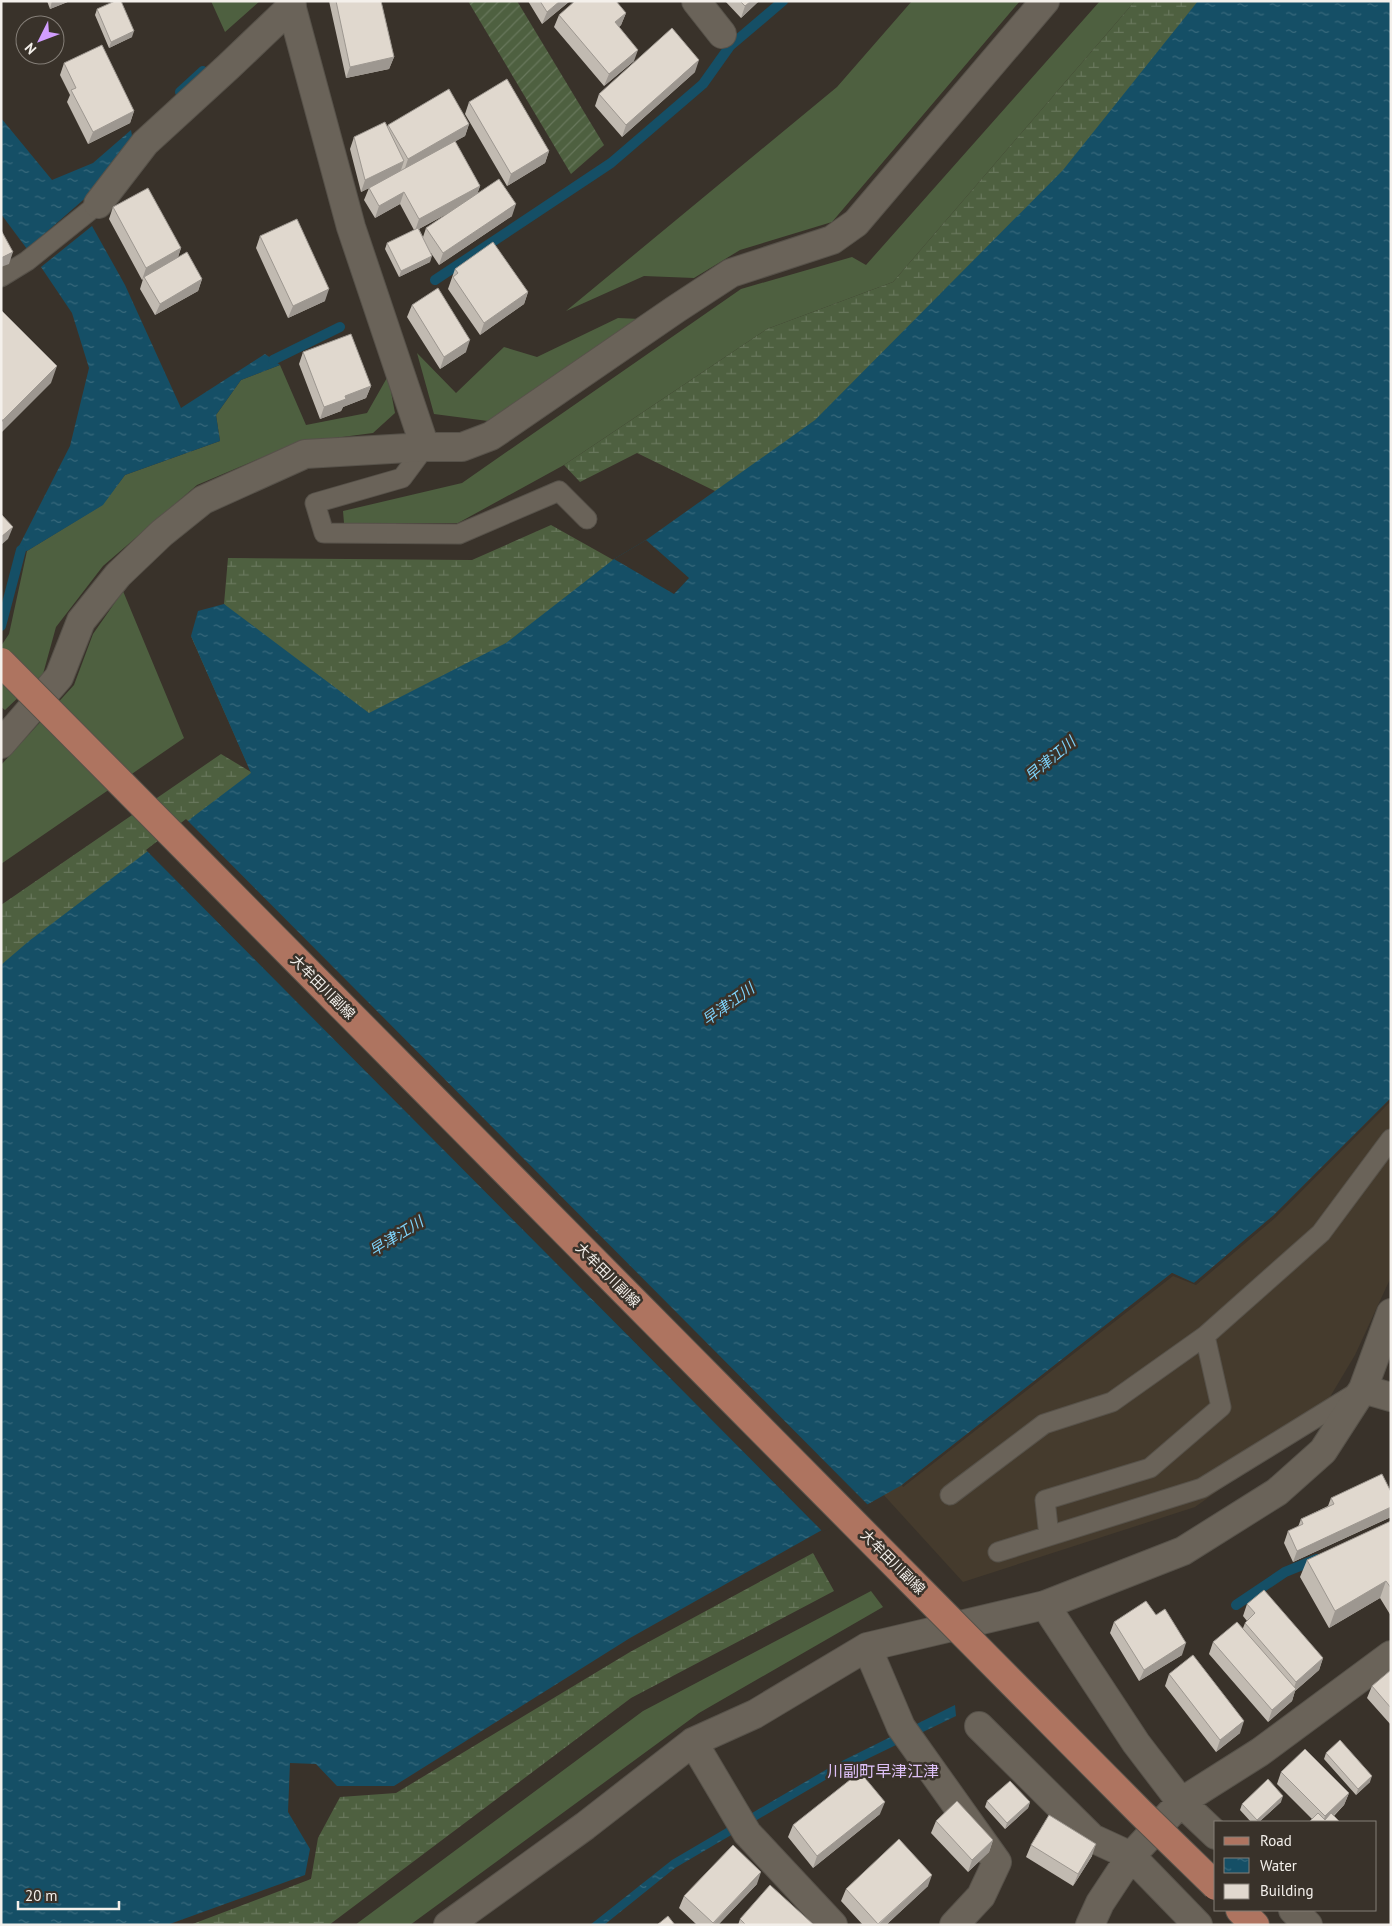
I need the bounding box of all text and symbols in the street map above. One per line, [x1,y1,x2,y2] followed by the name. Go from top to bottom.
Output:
[15,15,65,65] north arrow
[21,39,40,58] text: N
[1021,731,1081,786] water label: 早津江川
[287,951,359,1023] street label: 大牟田川副線
[698,978,759,1029] water label: 早津江川
[366,1211,428,1260] water label: 早津江川
[572,1239,644,1311] street label: 大牟田川副線
[857,1526,929,1598] street label: 大牟田川副線
[827,1761,939,1781] district label: 川副町早津江津
[1214,1821,1377,1911] legend
[1260,1831,1292,1850] text: Road
[1260,1856,1297,1875] text: Water
[18,1878,119,1910] scale bar
[1260,1881,1314,1900] text: Building
[25,1886,58,1905] text: 20 m

